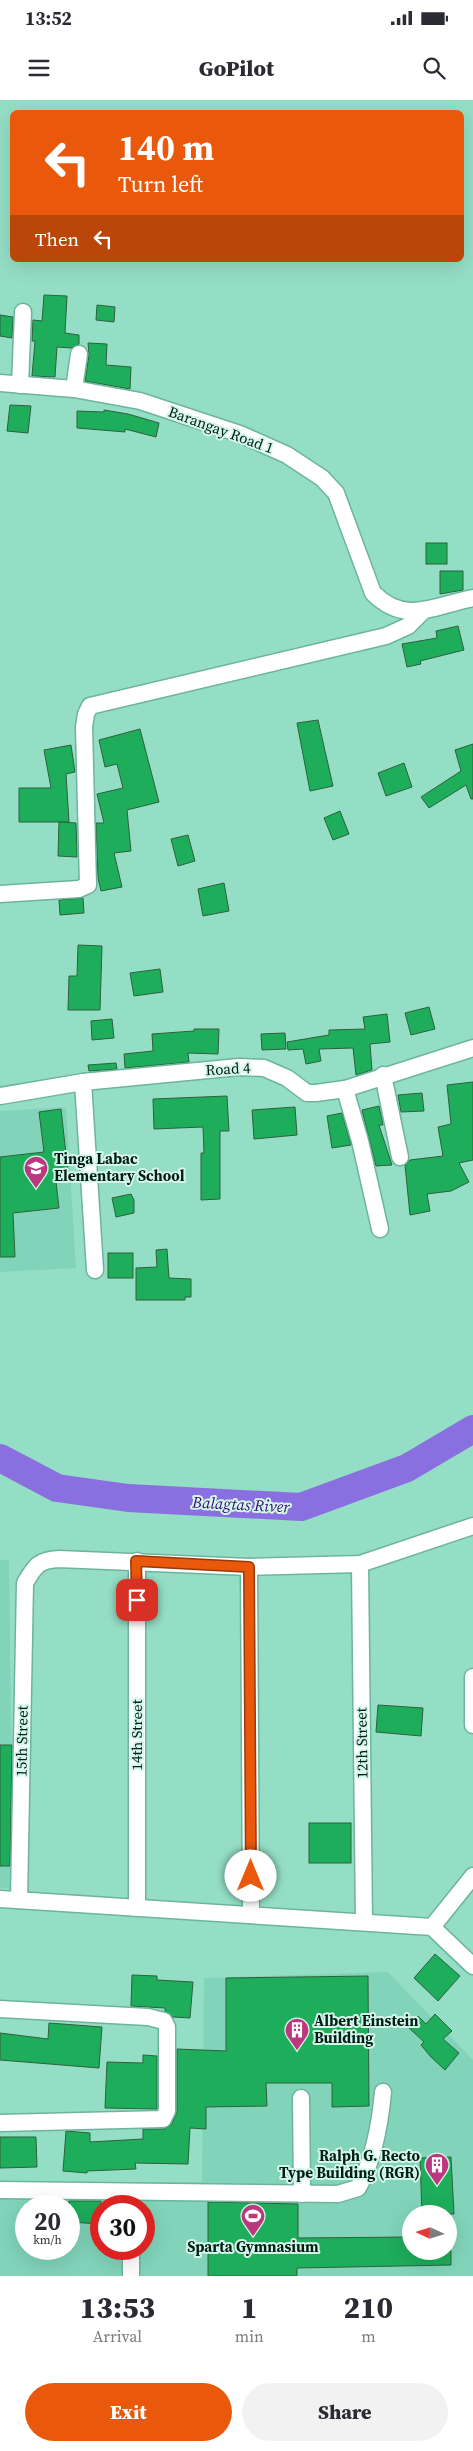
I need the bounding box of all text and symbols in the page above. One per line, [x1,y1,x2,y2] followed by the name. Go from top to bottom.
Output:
[25,5,72,31] text: 13:52
[199,53,274,83] text: GoPilot
[25,54,53,82] icon: menu
[420,54,448,82] icon: search
[118,124,214,172] text: 140 m
[35,130,100,195] icon: left
[118,169,203,199] text: Turn left
[89,225,117,253] icon: left
[35,226,79,252] text: Then
[165,401,277,458] street label: Barangay Road 1
[205,1057,251,1080] street label: Road 4
[54,1148,185,1186] place label: Tinga Labac Elementary School
[23,1155,49,1189] school or university icon: Tinga Labac Elementary School
[191,1490,291,1518] water label: Balagtas River
[116,1579,158,1621] pin
[123,1586,151,1614] icon: arrive
[126,1699,147,1771] street label: 14th Street
[10,1705,33,1777] street label: 15th Street
[350,1707,373,1779] street label: 12th Street
[224,1849,276,1901] position arrow
[314,2010,419,2048] place label: Albert Einstein Building
[284,2017,310,2051] building icon: Albert Einstein Building
[279,2145,421,2183] place label: Ralph G. Recto Type Building (RGR)
[424,2152,450,2186] building icon: Ralph G. Recto Type Building (RGR)
[90,2195,155,2260] speed limit sign: 30
[240,2203,266,2237] sports icon: Sparta Gymnasium
[34,2204,61,2238] text: 20
[402,2205,458,2260] north arrow
[402,2205,457,2260] map controls
[33,2232,62,2248] text: km/h
[187,2236,319,2257] place label: Sparta Gymnasium
[80,2287,155,2328] text: 13:53
[241,2287,258,2328] text: 1
[344,2287,393,2328] text: 210
[93,2325,142,2347] text: Arrival
[235,2325,264,2347] text: min
[361,2325,376,2347] text: m
[25,2383,232,2441] button: Exit
[242,2383,448,2441] button: Share

